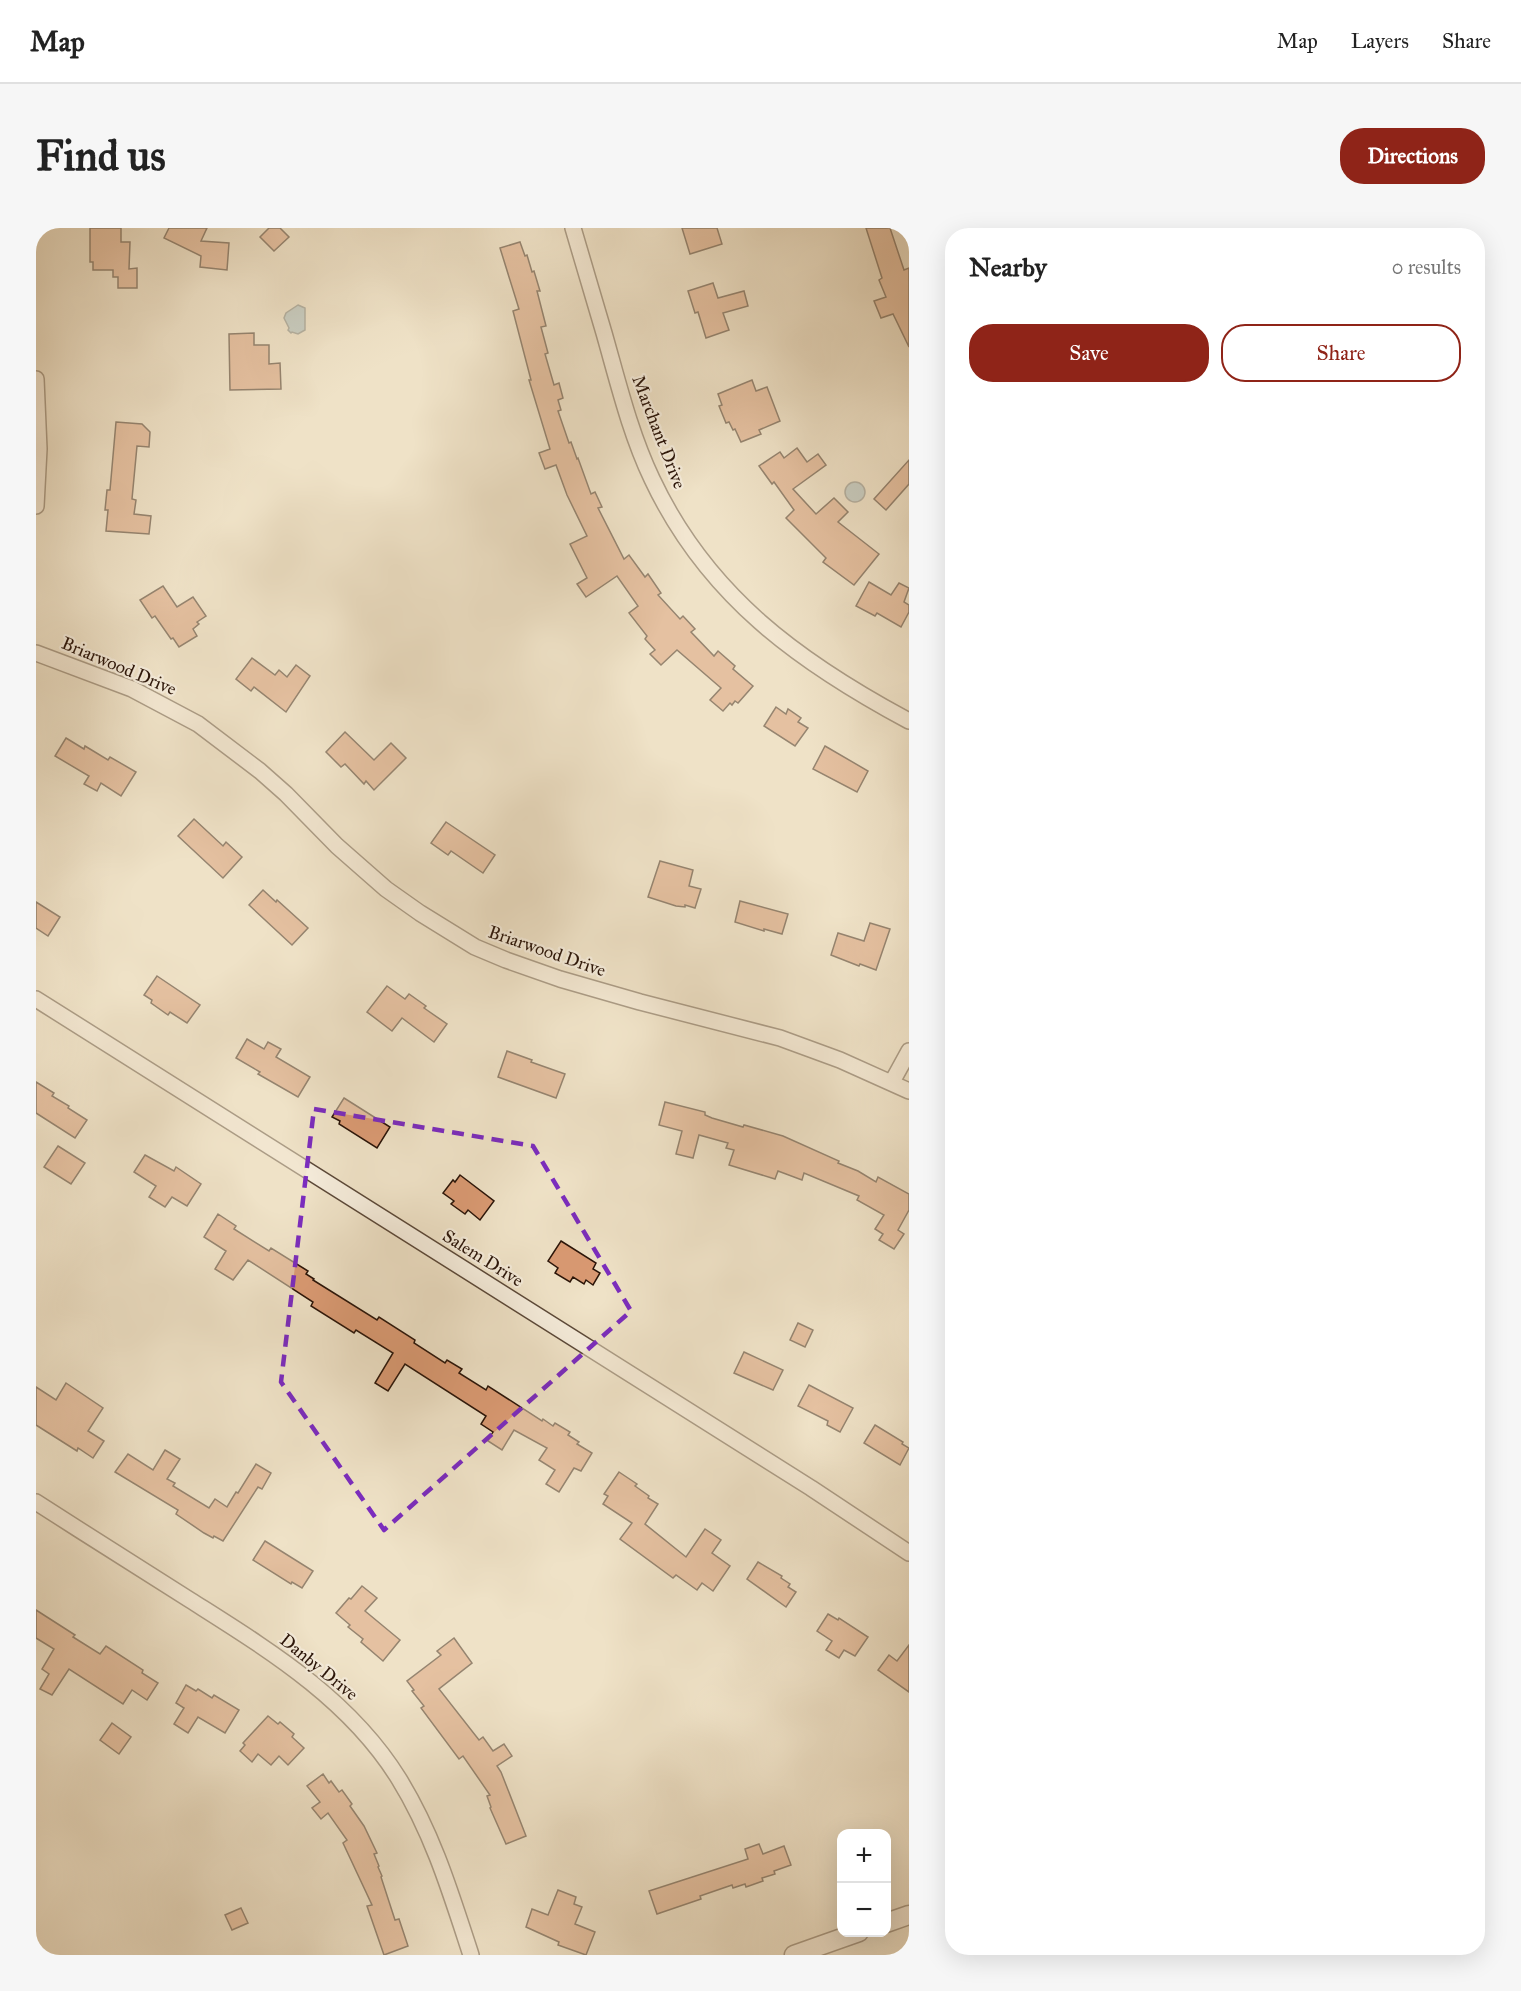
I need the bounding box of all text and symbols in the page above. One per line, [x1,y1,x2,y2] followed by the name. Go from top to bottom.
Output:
[30,24,85,59] text: Map
[1277,28,1318,54] text: Map
[1351,28,1409,54] text: Layers
[1442,28,1491,54] text: Share
[1340,128,1485,184] button: Directions
[36,130,166,182] text: Find us
[969,251,1047,283] text: Nearby
[1392,255,1461,279] text: 0 results
[969,324,1209,382] button: Save
[1221,324,1461,382] button: Share
[627,372,691,492] street label: Marchant Drive
[58,632,180,700] street label: Briarwood Drive
[485,921,609,981] street label: Briarwood Drive
[439,1225,527,1291] street label: Salem Drive
[276,1629,362,1705] street label: Danby Drive
[837,1829,891,1937] map controls
[837,1829,891,1883] button: +
[837,1883,891,1937] button: −

